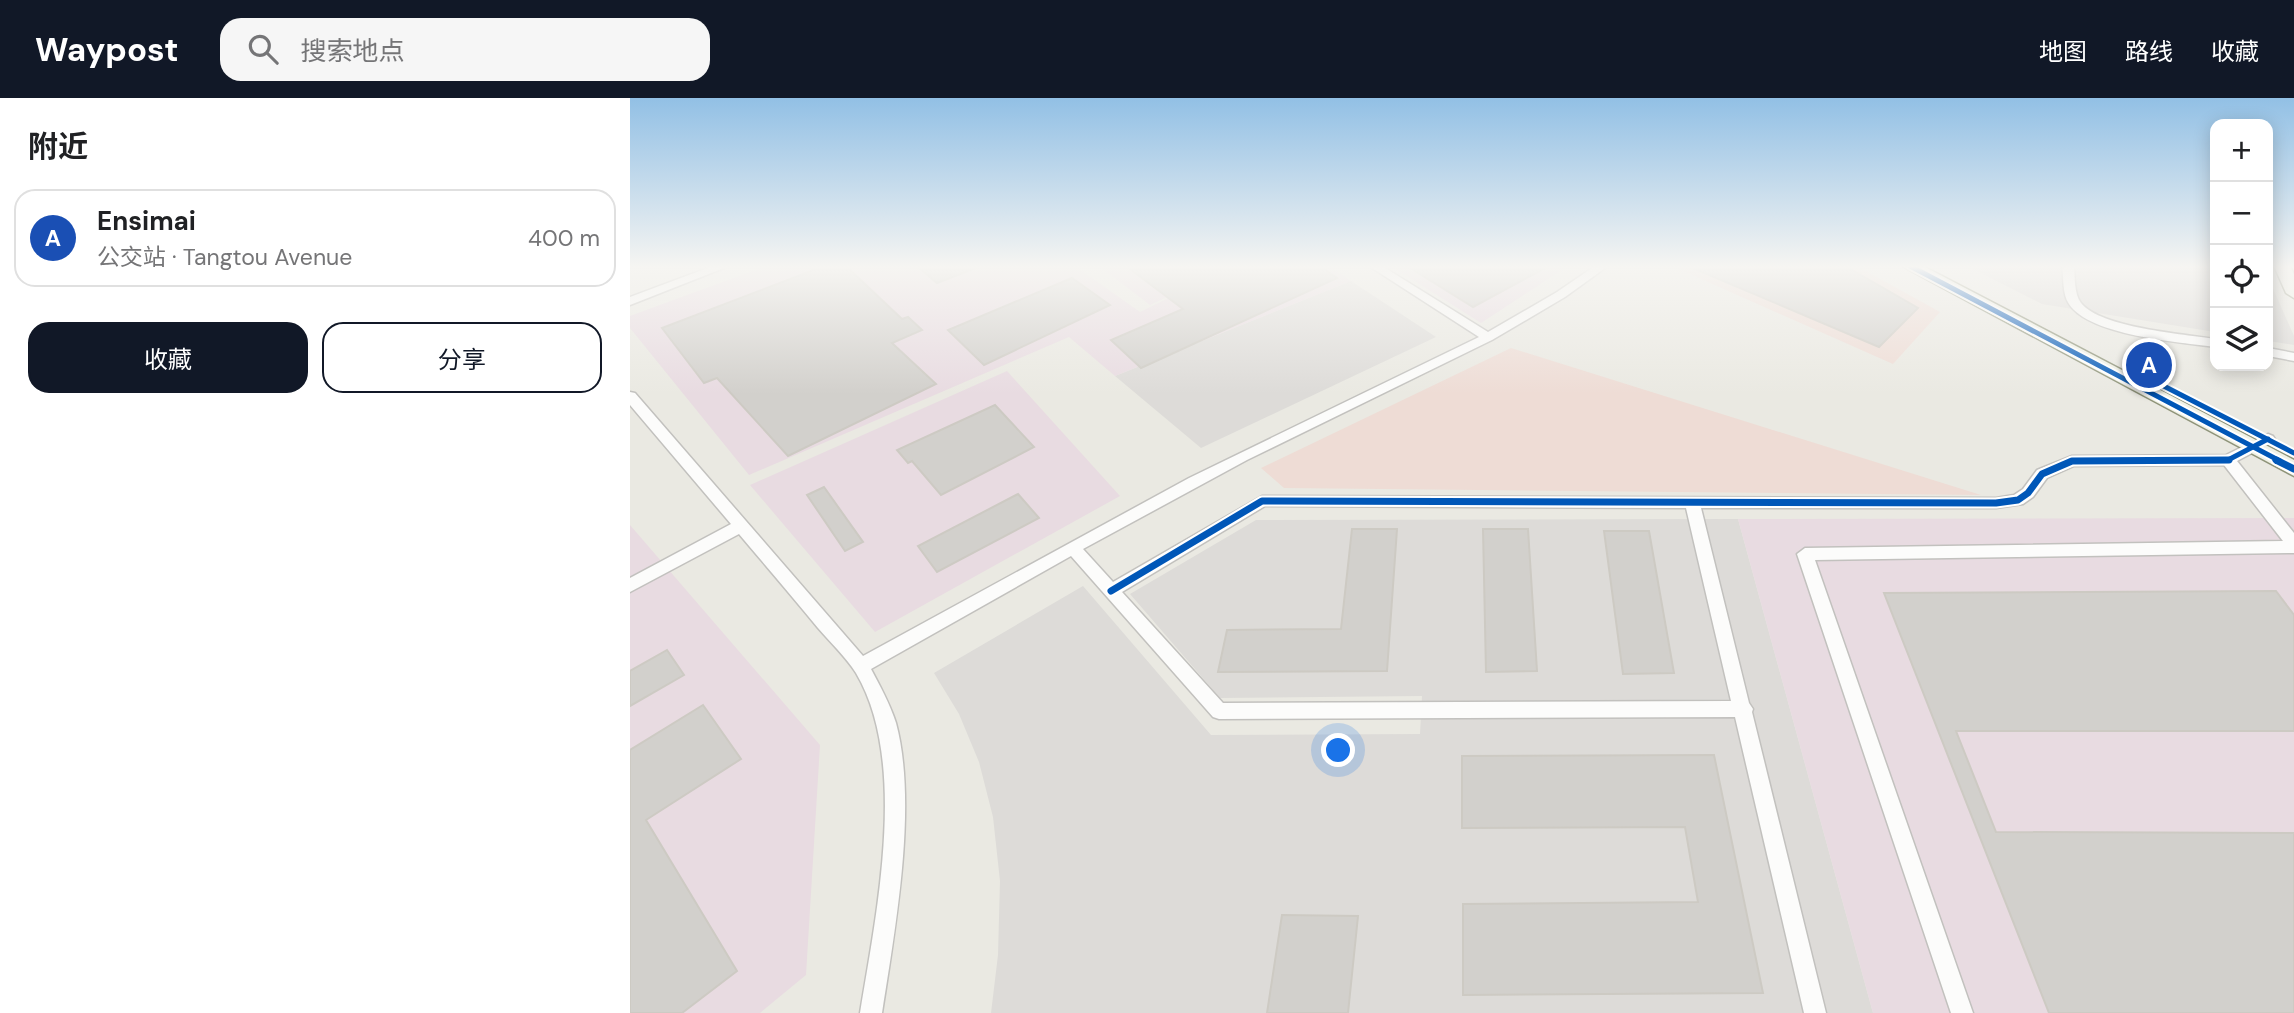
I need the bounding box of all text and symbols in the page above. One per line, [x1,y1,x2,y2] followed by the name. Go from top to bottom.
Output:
[220,18,710,81] search box
[35,28,178,71] text: Waypost
[244,30,282,68] icon: search
[300,34,404,68] text: 搜索地点
[2039,36,2087,67] text: 地图
[2125,36,2173,67] text: 路线
[2211,36,2259,67] text: 收藏
[2210,119,2273,371] map controls
[2210,119,2273,182] button: +
[28,127,88,166] text: 附近
[2210,182,2273,245] button: −
[97,204,196,238] text: Ensimai
[45,223,61,253] text: A
[528,223,600,253] text: 400 m
[97,242,352,272] text: 公交站 · Tangtou Avenue
[2210,245,2273,308] button: locate
[2210,308,2273,371] button: layers
[28,322,308,393] button: 收藏
[322,322,602,393] button: 分享
[2126,339,2172,391] pin: A
[1321,733,1355,767] your location

